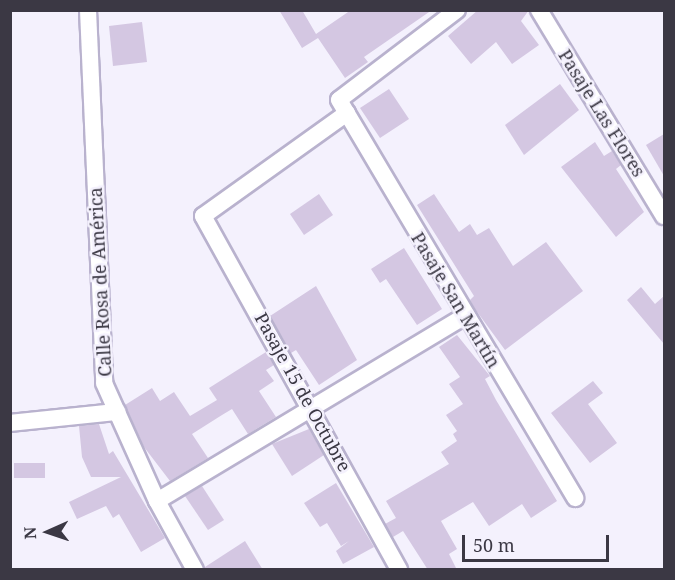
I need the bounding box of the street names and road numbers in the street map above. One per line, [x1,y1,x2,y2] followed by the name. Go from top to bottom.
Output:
[554,45,650,181] street label: Pasaje Las Flores
[84,187,116,377] street label: Calle Rosa de América
[407,228,505,372] street label: Pasaje San Martín
[250,309,356,475] street label: Pasaje 15 de Octubre

